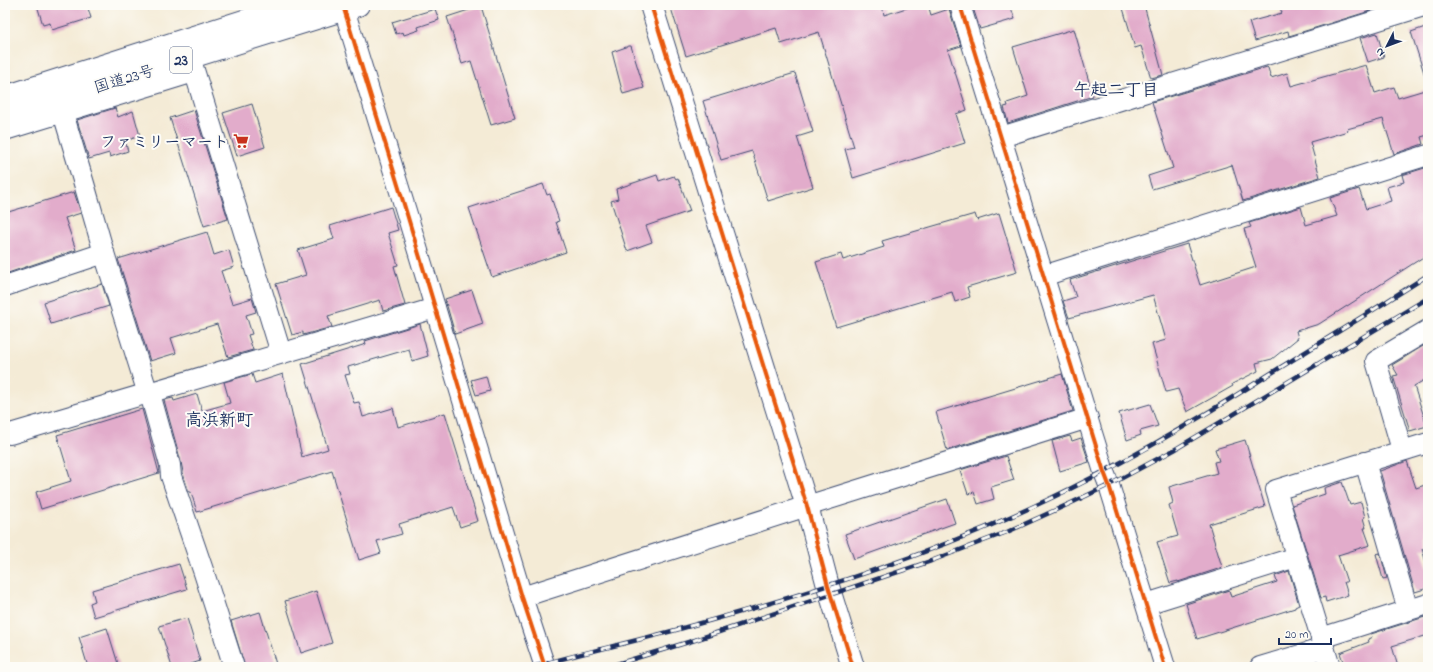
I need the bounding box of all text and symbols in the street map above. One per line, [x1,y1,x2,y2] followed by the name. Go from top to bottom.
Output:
[1367,26,1407,66] north arrow
[1372,44,1389,60] text: N
[170,47,192,73] road number: 23
[91,59,158,101] street label: 国道23号
[1074,78,1159,103] district label: 午起二丁目
[100,131,229,155] place label: ファミリーマート
[232,132,250,150] supermarket icon: ファミリーマート
[185,408,253,433] district label: 高浜新町
[1279,620,1331,646] scale bar
[1285,626,1308,644] text: 20 m

